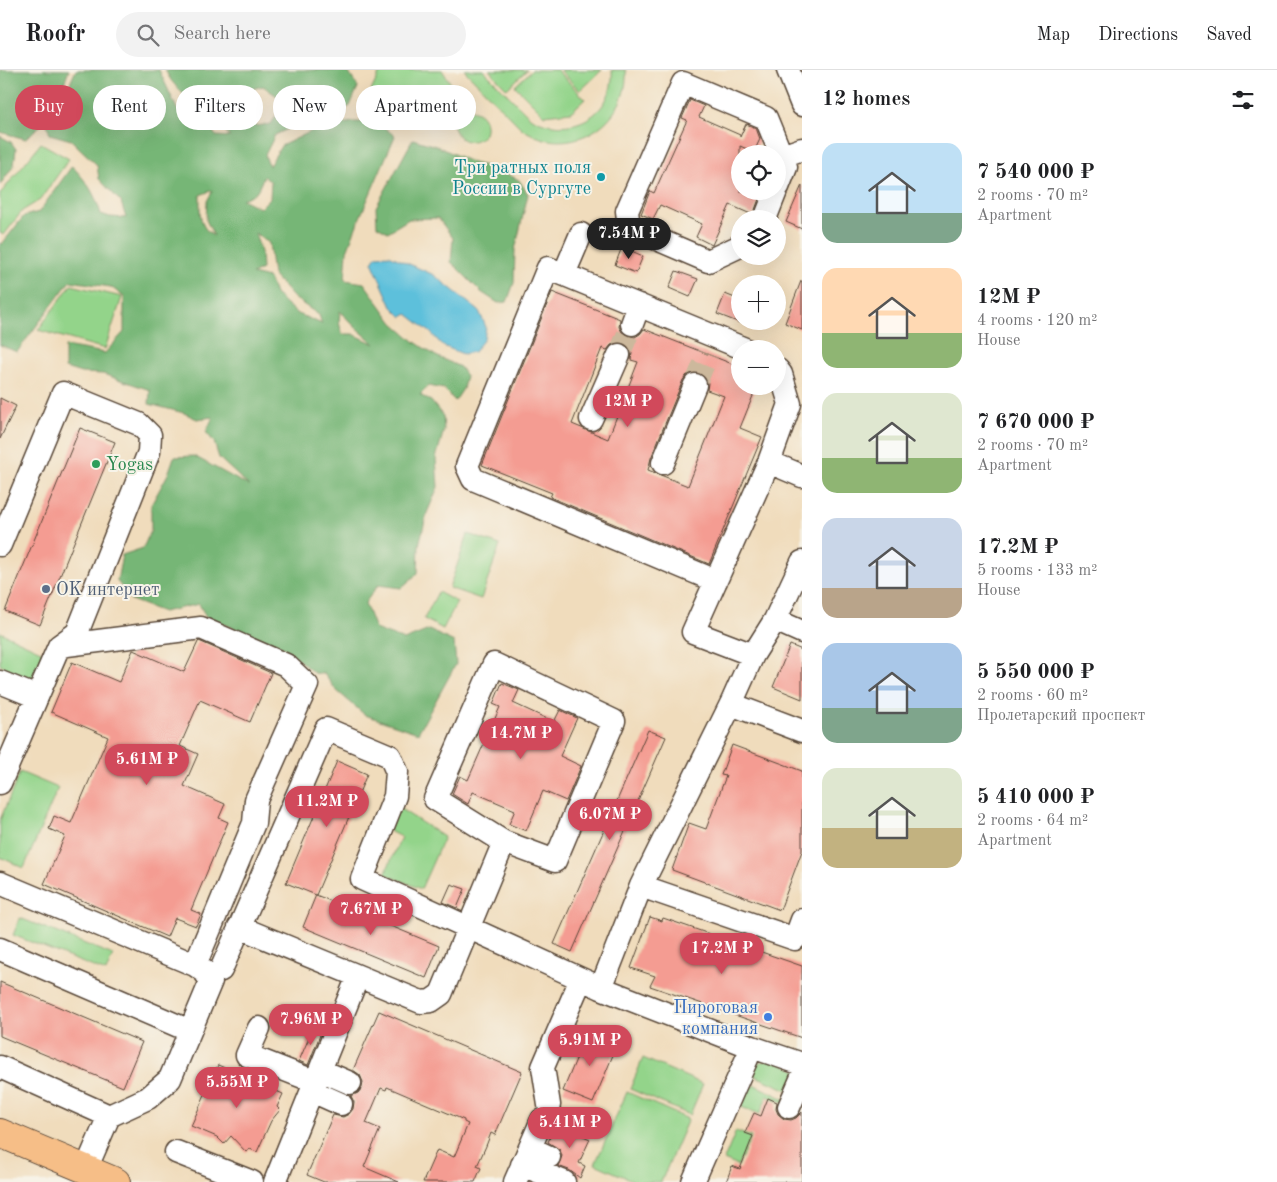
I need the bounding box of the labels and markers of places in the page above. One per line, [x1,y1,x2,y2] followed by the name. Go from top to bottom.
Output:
[452,159,591,198] place label: Три ратных поля России в Сургуте
[595,171,607,183] marker: Три ратных поля России в Сургуте
[583,218,675,260] pin: 7.54M ₽
[593,386,663,428] pin: 12M ₽
[106,456,153,474] place label: Yogas
[90,458,102,470] marker: Yogas
[56,581,160,599] place label: OK интернет
[40,583,52,595] marker: OK интернет
[475,718,567,760] pin: 14.7M ₽
[101,744,193,786] pin: 5.61M ₽
[281,786,373,828] pin: 11.2M ₽
[564,798,656,841] pin: 6.07M ₽
[325,894,417,936] pin: 7.67M ₽
[676,932,768,975] pin: 17.2M ₽
[673,999,758,1038] place label: Пироговая компания
[265,1004,357,1046] pin: 7.96M ₽
[762,1011,774,1023] marker: Пироговая компания
[544,1024,636,1067] pin: 5.91M ₽
[191,1066,283,1109] pin: 5.55M ₽
[524,1106,616,1149] pin: 5.41M ₽

